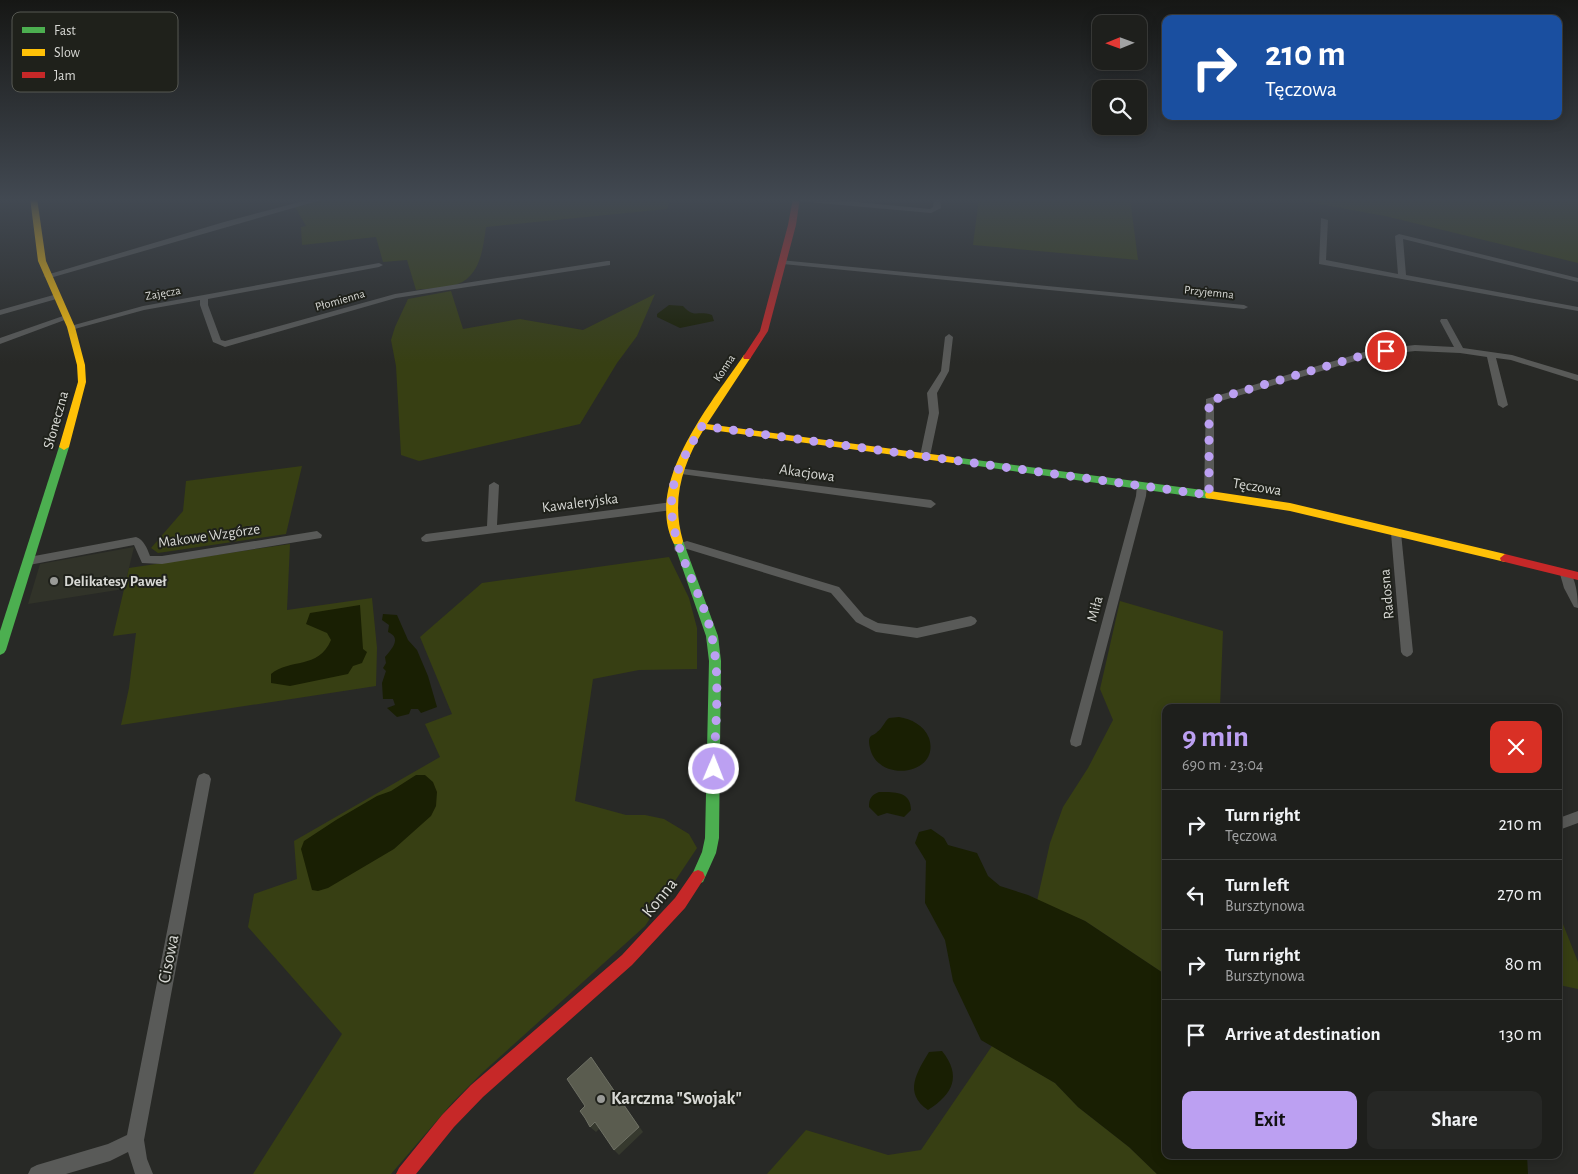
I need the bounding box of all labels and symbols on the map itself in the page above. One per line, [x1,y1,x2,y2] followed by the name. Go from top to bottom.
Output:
[12,12,178,92] legend
[1092,15,1148,70] north arrow
[54,24,76,38] text: Fast
[54,46,81,60] text: Slow
[54,69,76,83] text: Jam
[1183,283,1235,302] street label: Przyjemna
[144,284,182,303] street label: Zajęcza
[314,287,367,313] street label: Płomienna
[1365,330,1407,372] pin
[711,352,738,384] street label: Konna
[41,389,71,451] street label: Słoneczna
[778,462,836,484] street label: Akacjowa
[1232,476,1282,498] street label: Tęczowa
[541,491,619,515] street label: Kawaleryjska
[157,521,261,551] street label: Makowe Wzgórze
[1377,568,1397,620] street label: Radosna
[64,574,167,589] place label: Delikatesy Paweł
[48,575,60,587] marker: Delikatesy Paweł
[1084,594,1106,624] street label: Miła
[687,742,739,794] position arrow
[639,875,681,921] street label: Konna
[155,933,183,985] street label: Cisowa
[611,1090,742,1108] place label: Karczma "Swojak"
[595,1093,607,1105] marker: Karczma "Swojak"

